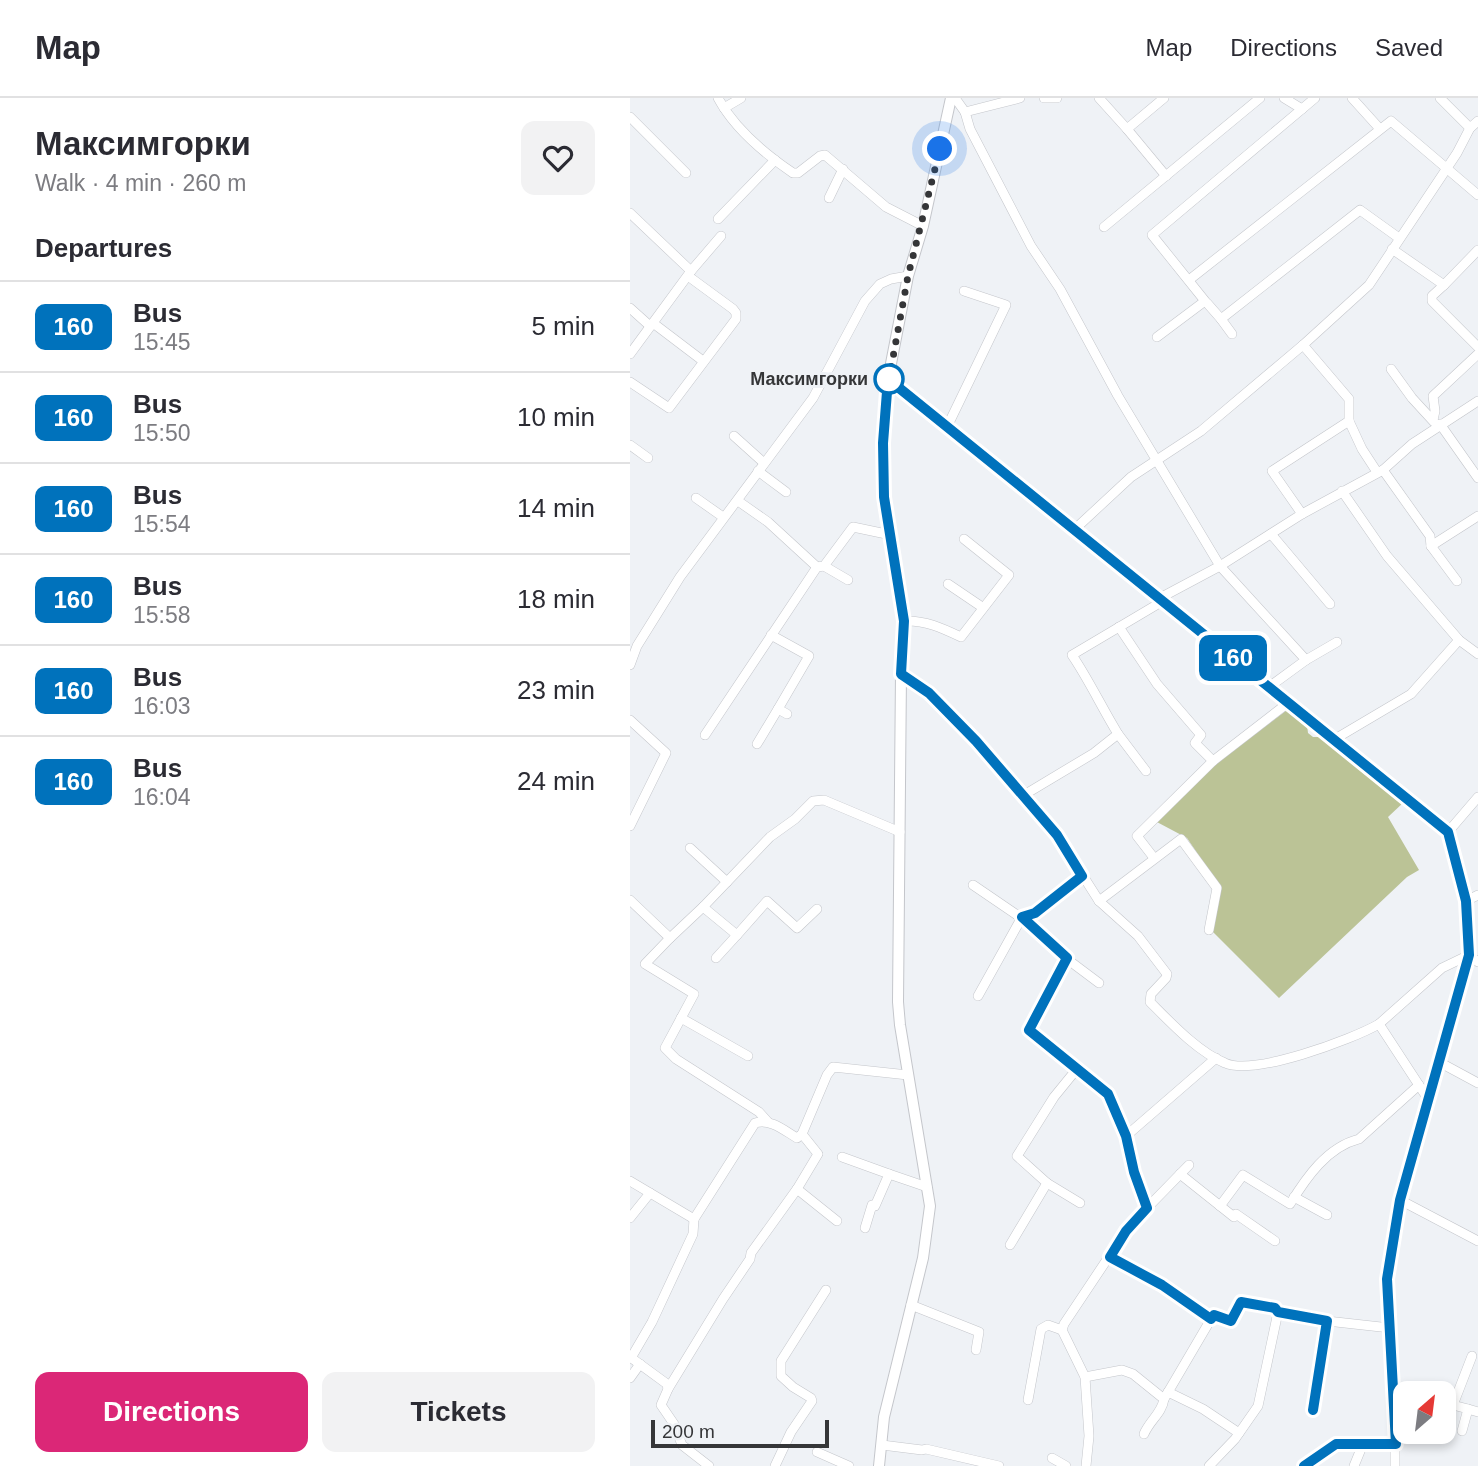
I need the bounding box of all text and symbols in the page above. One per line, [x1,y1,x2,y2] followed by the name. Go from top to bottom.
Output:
[35,29,101,66] text: Map
[1146,34,1192,61] text: Map
[1230,34,1337,61] text: Directions
[1375,34,1443,61] text: Saved
[521,121,595,195] button: heart
[35,125,251,162] text: Максимгорки
[922,131,957,166] your location
[35,170,246,196] text: Walk · 4 min · 260 m
[35,233,172,263] text: Departures
[133,298,182,328] text: Bus
[531,311,595,341] text: 5 min
[53,313,94,340] text: 160
[133,329,191,355] text: 15:45
[874,364,904,394] marker: Максимгорки
[750,369,868,389] place label: Максимгорки
[133,389,182,419] text: Bus
[517,402,595,432] text: 10 min
[53,404,94,431] text: 160
[133,420,191,446] text: 15:50
[133,480,182,510] text: Bus
[517,493,595,523] text: 14 min
[53,495,94,522] text: 160
[133,511,191,537] text: 15:54
[133,571,182,601] text: Bus
[517,584,595,614] text: 18 min
[53,586,94,613] text: 160
[133,602,191,628] text: 15:58
[1193,635,1273,681] line badge: 160
[1213,644,1253,671] text: 160
[133,662,182,692] text: Bus
[517,675,595,705] text: 23 min
[53,677,94,704] text: 160
[133,693,191,719] text: 16:03
[133,753,182,783] text: Bus
[517,766,595,796] text: 24 min
[53,768,94,795] text: 160
[133,784,191,810] text: 16:04
[35,1372,308,1452] button: Directions
[322,1372,595,1452] button: Tickets
[1393,1381,1456,1444] north arrow
[1393,1381,1456,1444] map controls
[651,1417,830,1449] scale bar
[662,1421,715,1442] text: 200 m

